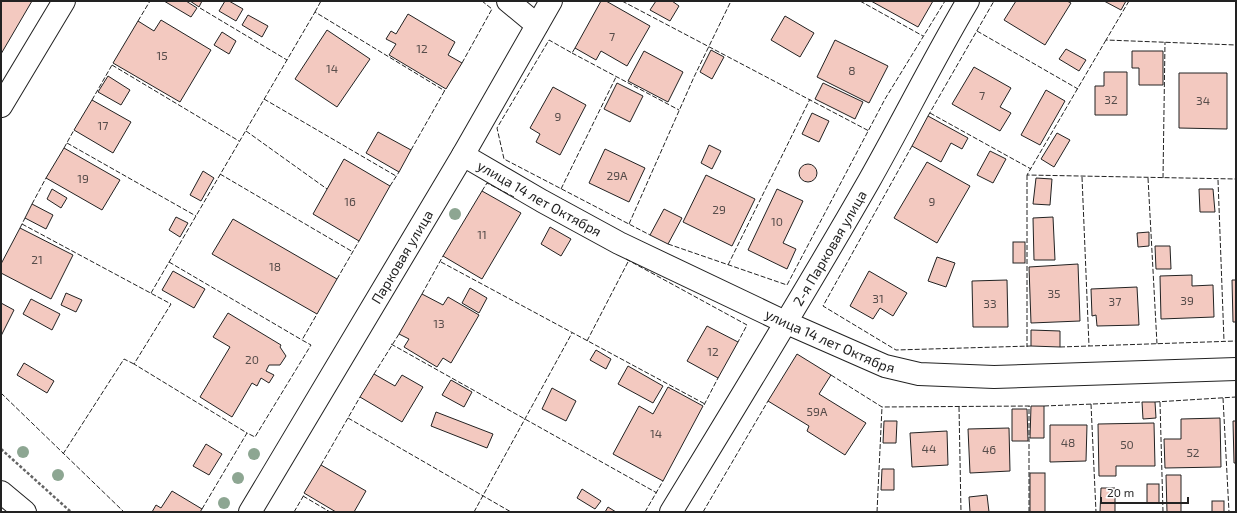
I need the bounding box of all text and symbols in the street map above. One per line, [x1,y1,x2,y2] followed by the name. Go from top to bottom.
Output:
[609,29,615,43] house number: 7
[416,41,428,55] house number: 12
[156,48,168,62] house number: 15
[326,61,338,75] house number: 14
[848,63,856,77] house number: 8
[979,88,985,102] house number: 7
[1104,92,1118,106] house number: 32
[1196,93,1210,107] house number: 34
[555,109,562,123] house number: 9
[98,118,108,132] house number: 17
[475,156,605,240] street label: улица 14 лет Октября
[606,168,628,182] house number: 29А
[77,171,89,185] house number: 19
[789,187,870,309] street label: 2-я Парковая улица
[344,194,356,208] house number: 16
[929,194,936,208] house number: 9
[712,202,726,216] house number: 29
[367,207,436,307] street label: Парковая улица
[771,214,783,228] house number: 10
[477,227,487,241] house number: 11
[31,252,43,266] house number: 21
[269,259,281,273] house number: 18
[1047,286,1061,300] house number: 35
[872,291,884,305] house number: 31
[1180,293,1194,307] house number: 39
[1109,294,1121,308] house number: 37
[983,296,997,310] house number: 33
[763,305,897,376] street label: улица 14 лет Октября
[433,316,445,330] house number: 13
[707,344,719,358] house number: 12
[245,352,259,366] house number: 20
[807,404,828,418] house number: 59А
[650,426,662,440] house number: 14
[1061,435,1075,449] house number: 48
[1120,437,1134,451] house number: 50
[922,441,936,455] house number: 44
[982,442,996,456] house number: 46
[1186,445,1200,459] house number: 52
[1101,479,1188,505] scale bar
[1107,485,1134,499] text: 20 m

